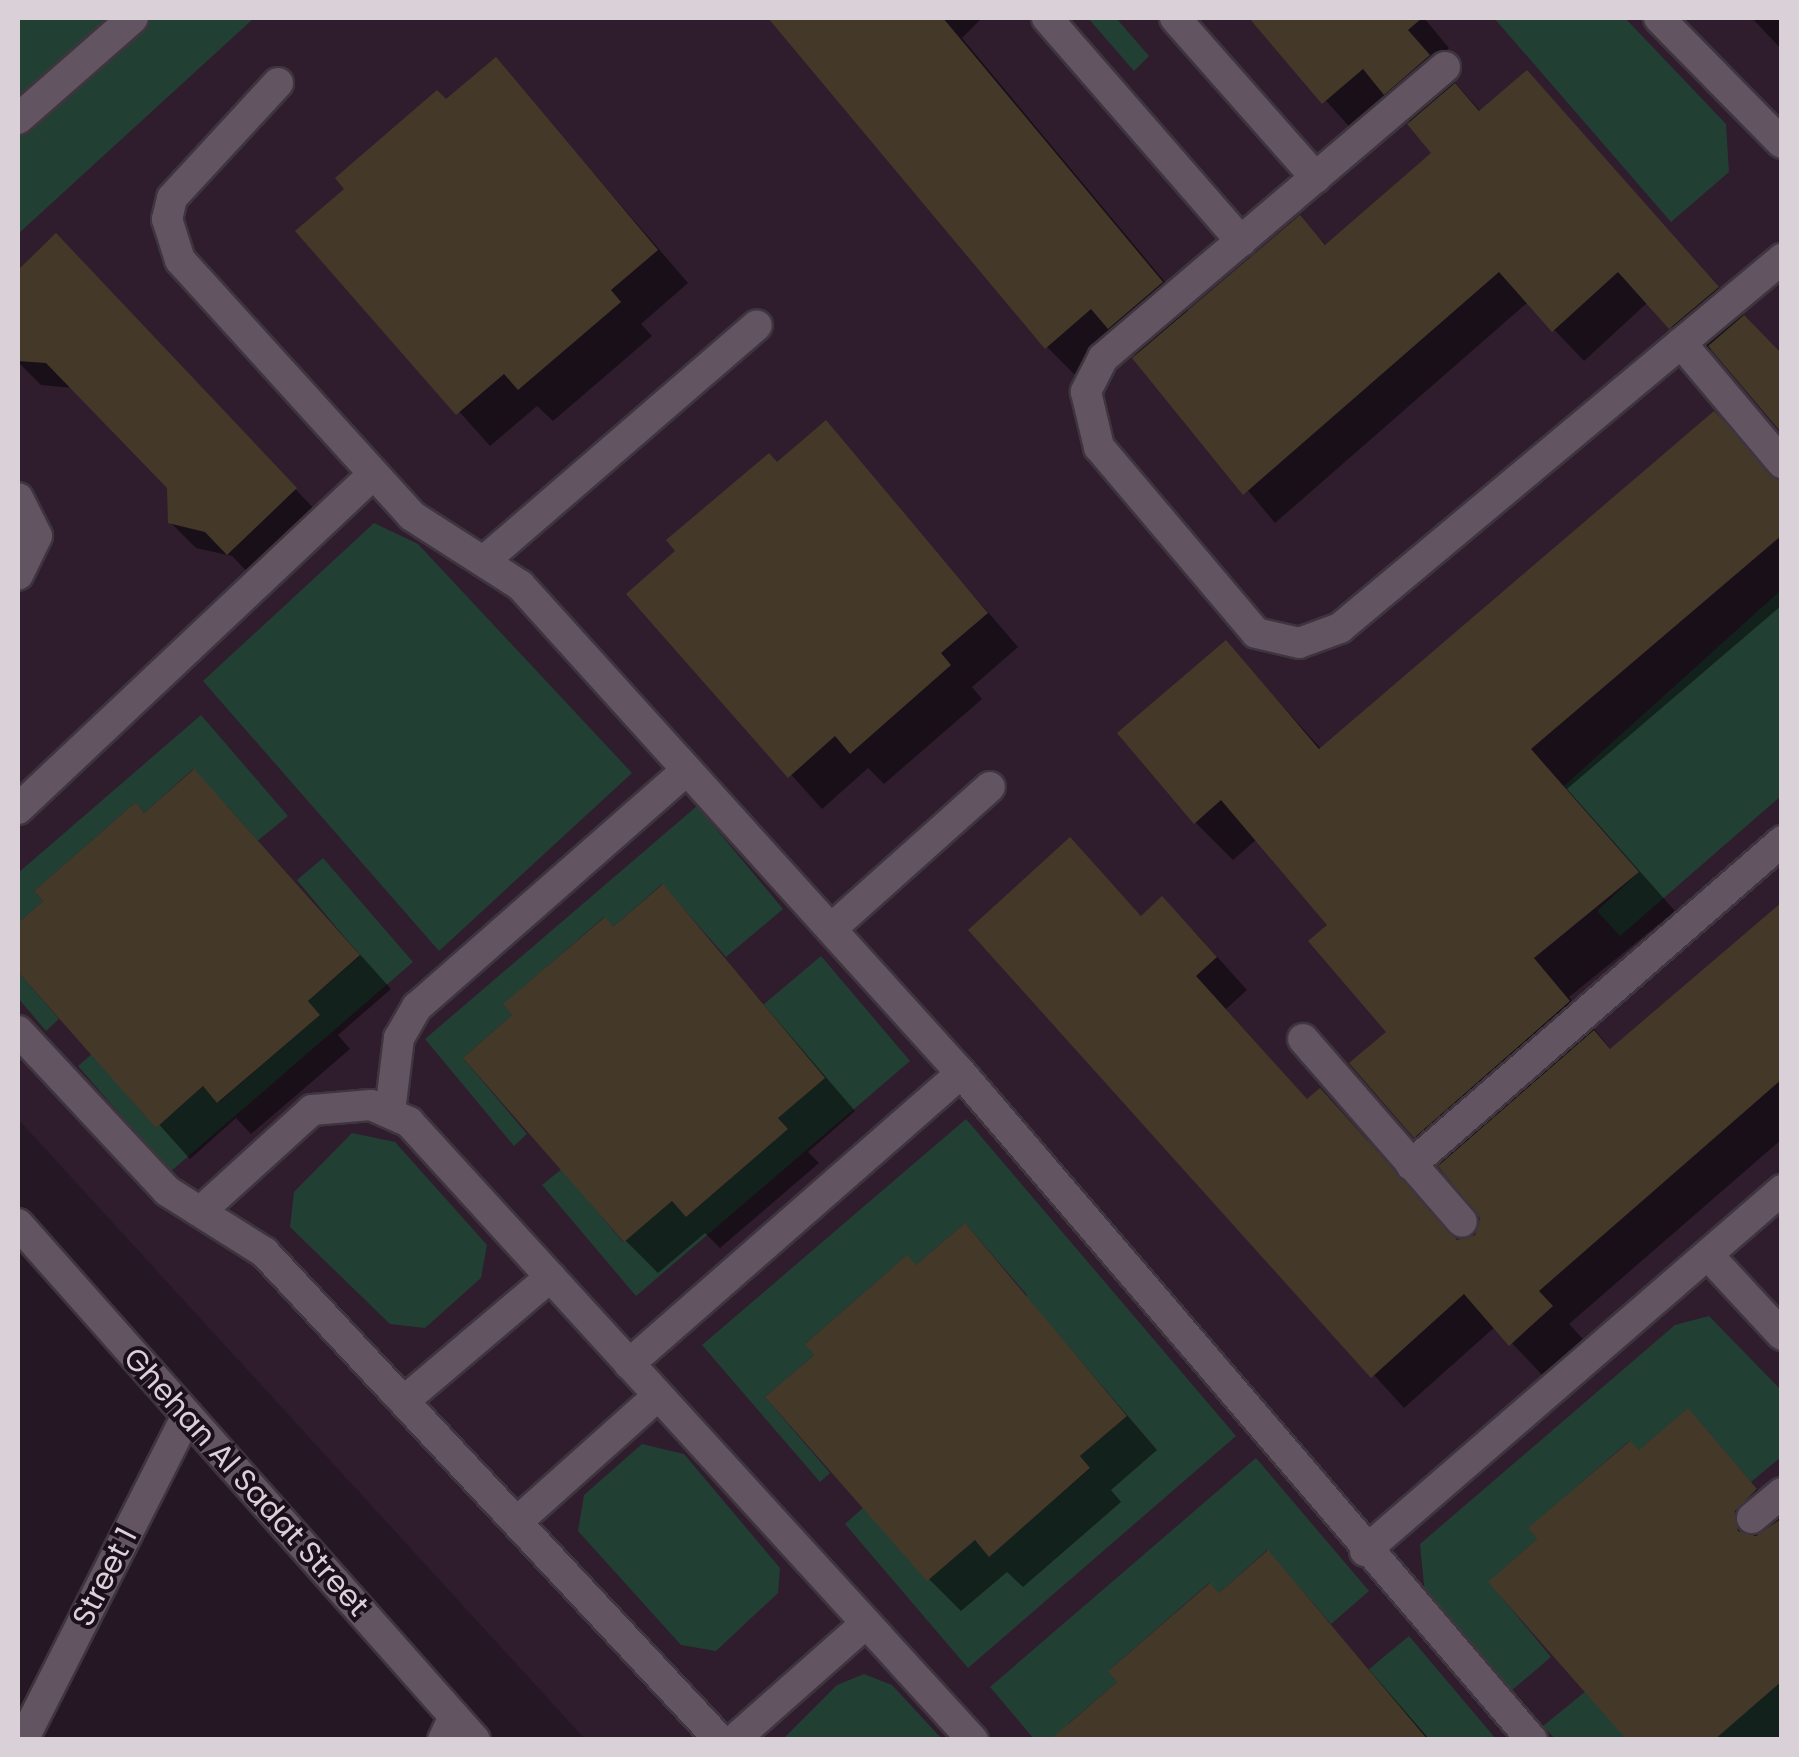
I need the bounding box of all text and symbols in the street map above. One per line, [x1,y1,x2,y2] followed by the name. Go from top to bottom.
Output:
[116,1340,376,1624] street label: Ghehan Al Sadat Street
[65,1522,145,1632] street label: Street 1

